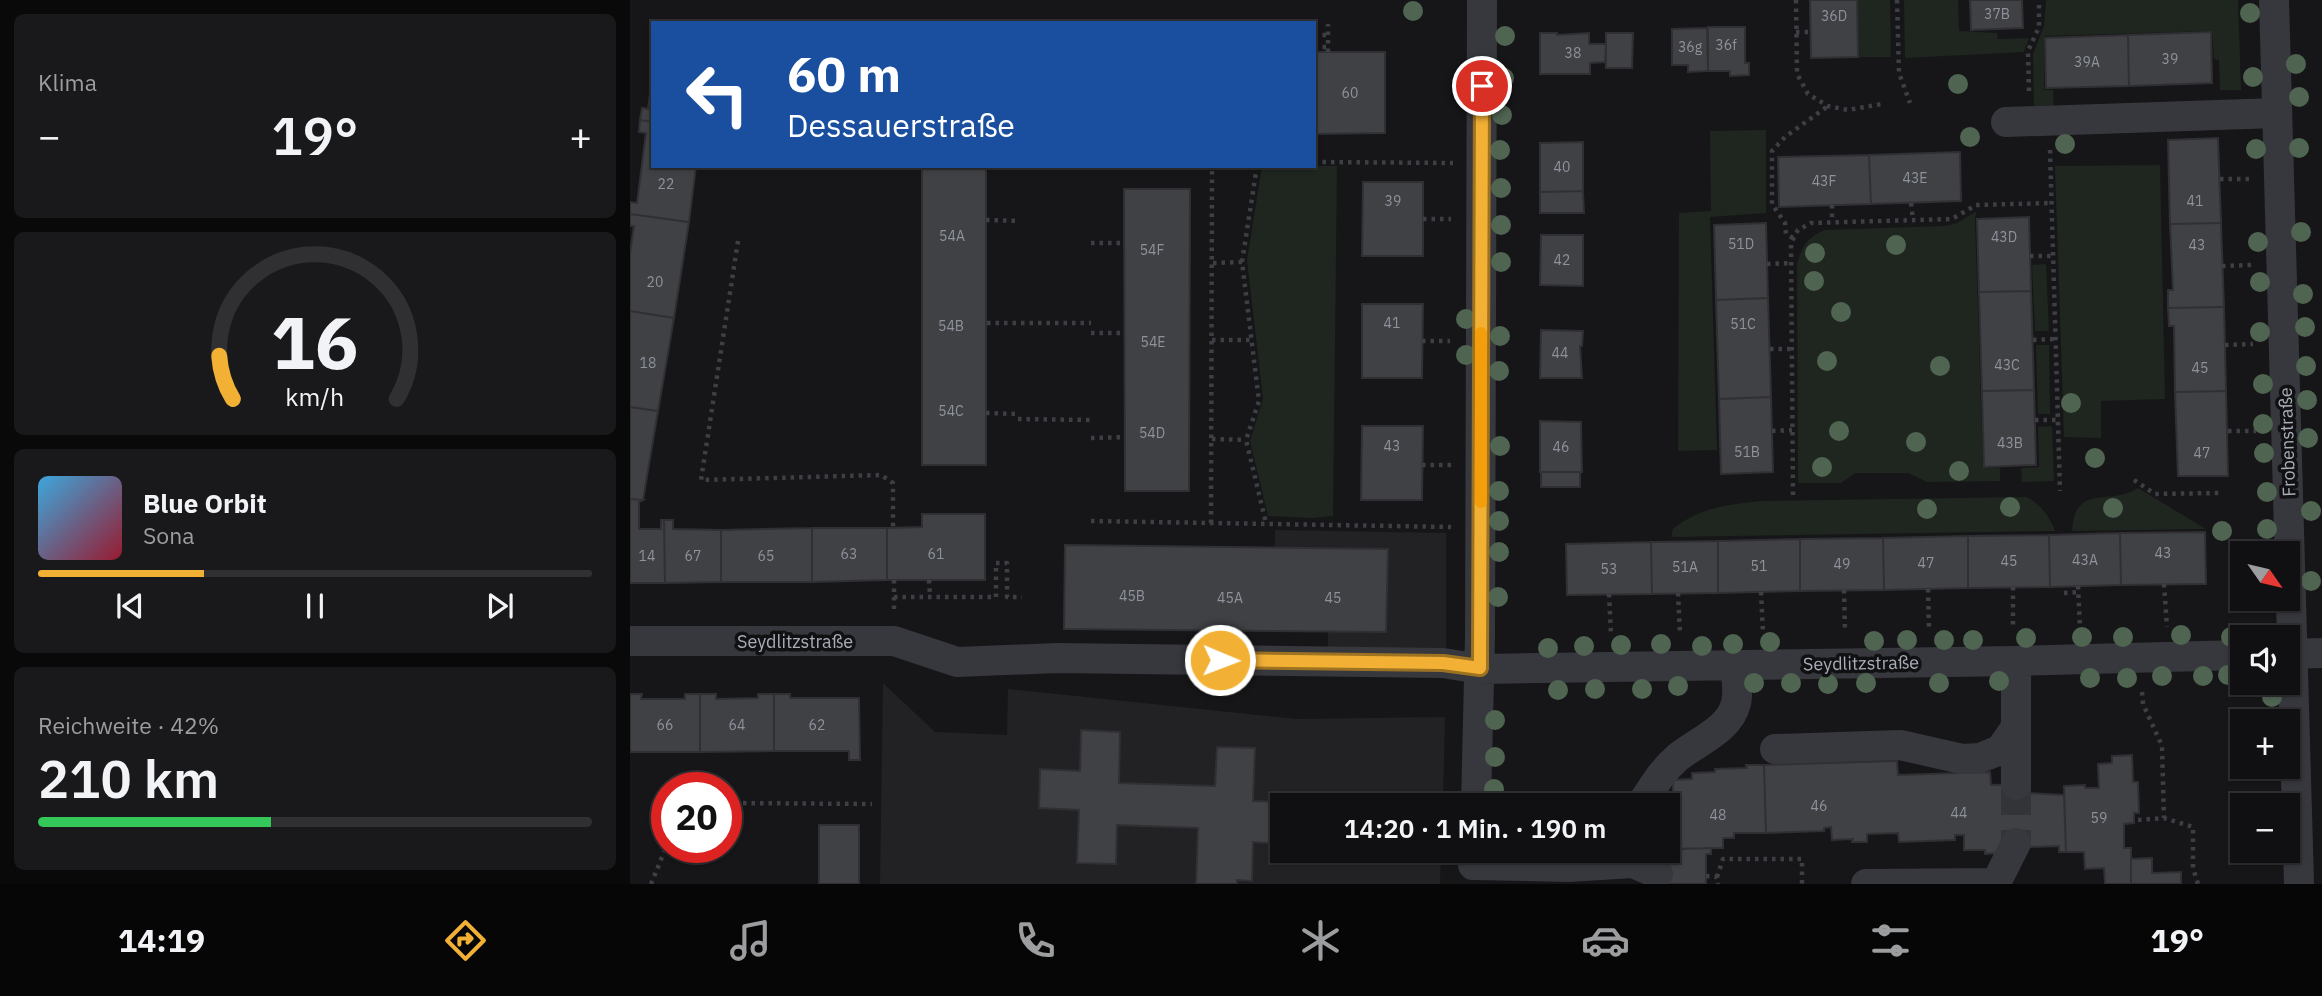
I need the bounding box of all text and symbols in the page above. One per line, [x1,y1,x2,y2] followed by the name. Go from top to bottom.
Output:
[1984,5,2010,23] house number: 37B
[1821,7,1847,25] house number: 36D
[1715,36,1737,54] house number: 36f
[1678,38,1703,56] house number: 36g
[787,42,901,105] text: 60 m
[1565,44,1581,62] house number: 38
[672,49,763,140] icon: left
[2162,50,2178,68] house number: 39
[2074,53,2100,71] house number: 39A
[1452,56,1512,116] pin
[38,67,97,97] text: Klima
[1463,67,1501,105] icon: arrive
[1342,84,1358,102] house number: 60
[272,102,358,169] text: 19°
[787,104,1015,146] text: Dessauerstraße
[38,111,61,160] text: −
[569,111,592,160] text: +
[1554,158,1570,176] house number: 40
[1903,169,1927,187] house number: 43E
[1812,172,1836,190] house number: 43F
[658,175,674,193] house number: 22
[1385,192,1401,210] house number: 39
[2187,192,2203,210] house number: 41
[939,227,965,245] house number: 54A
[1991,228,2017,246] house number: 43D
[1728,235,1754,253] house number: 51D
[2189,236,2205,254] house number: 43
[1140,241,1164,259] house number: 54F
[1554,251,1570,269] house number: 42
[647,273,663,291] house number: 20
[271,295,359,390] text: 16
[1384,314,1400,332] house number: 41
[1730,315,1756,333] house number: 51C
[938,317,964,335] house number: 54B
[1141,333,1165,351] house number: 54E
[1552,344,1568,362] house number: 44
[640,354,656,372] house number: 18
[1994,356,2020,374] house number: 43C
[2192,359,2208,377] house number: 45
[286,380,344,413] text: km/h
[2274,387,2300,497] street label: Frobenstraße
[938,402,964,420] house number: 54C
[1139,424,1165,442] house number: 54D
[1997,434,2023,452] house number: 43B
[1384,437,1400,455] house number: 43
[1553,438,1569,456] house number: 46
[1734,443,1760,461] house number: 51B
[2194,444,2210,462] house number: 47
[143,486,267,520] text: Blue Orbit
[143,520,195,550] text: Sona
[2230,541,2300,611] north arrow
[2230,541,2300,863] map controls
[2155,544,2171,562] house number: 43
[841,545,857,563] house number: 63
[928,545,944,563] house number: 61
[639,547,655,565] house number: 14
[685,547,701,565] house number: 67
[758,547,774,565] house number: 65
[2072,551,2098,569] house number: 43A
[2001,552,2017,570] house number: 45
[1918,554,1934,572] house number: 47
[1834,555,1850,573] house number: 49
[1751,557,1767,575] house number: 51
[1672,558,1698,576] house number: 51A
[1601,560,1617,578] house number: 53
[111,587,149,625] icon: previous
[296,587,334,625] icon: pause
[481,587,519,625] icon: next
[1119,587,1145,605] house number: 45B
[1217,589,1243,607] house number: 45A
[1325,589,1341,607] house number: 45
[1183,623,1257,697] position arrow
[2230,625,2300,695] button: sound
[737,630,853,653] street label: Seydlitzstraße
[1803,650,1919,676] street label: Seydlitzstraße
[2230,709,2300,779] button: +
[38,710,219,740] text: Reichweite · 42%
[657,716,673,734] house number: 66
[729,716,745,734] house number: 64
[809,716,825,734] house number: 62
[38,745,219,812] text: 210 km
[651,772,742,863] speed limit sign: 20
[2230,793,2300,863] button: −
[1811,797,1827,815] house number: 46
[1951,804,1967,822] house number: 44
[1710,806,1726,824] house number: 48
[2091,809,2107,827] house number: 59
[1344,811,1606,845] text: 14:20 · 1 Min. · 190 m
[441,916,490,965] icon: directions
[726,916,775,965] icon: music
[1011,916,1060,965] icon: phone
[1296,916,1345,965] icon: climate
[1581,916,1630,965] icon: car
[1866,916,1915,965] icon: filters
[118,919,205,961] text: 14:19
[2151,919,2204,961] text: 19°

